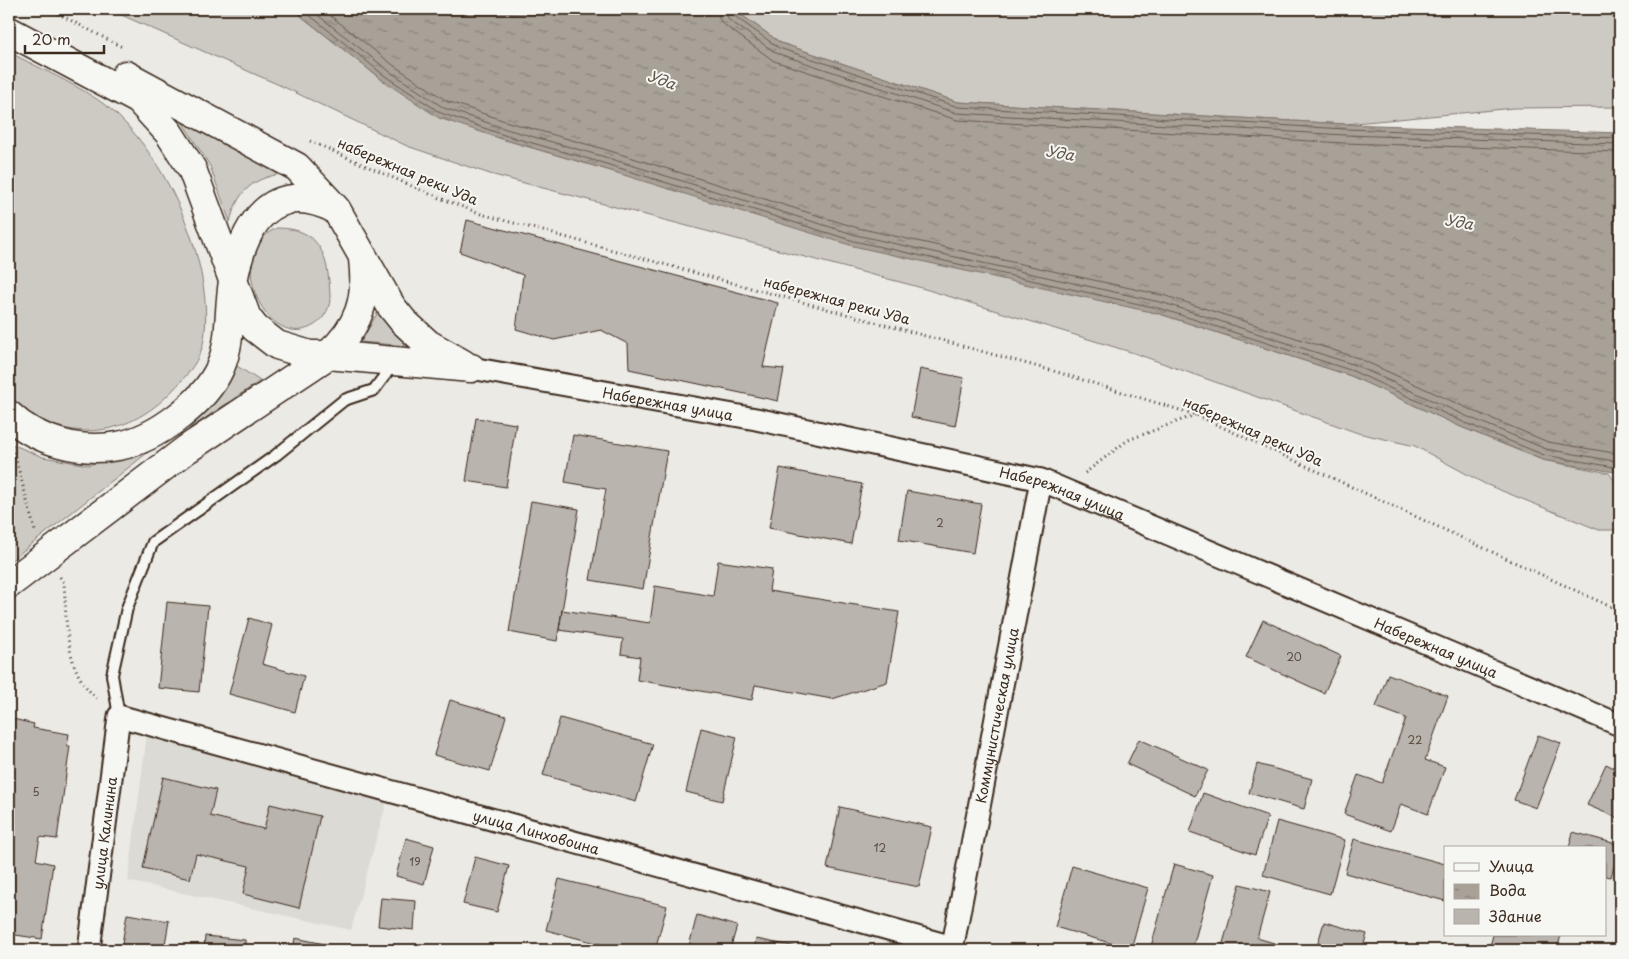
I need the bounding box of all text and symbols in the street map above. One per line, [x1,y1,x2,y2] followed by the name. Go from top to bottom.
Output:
[25,22,104,54] scale bar
[32,27,71,50] text: 20 m
[645,63,680,95] water label: Уда
[335,132,482,210] street label: набережная реки Уда
[1044,138,1077,166] water label: Уда
[1443,207,1476,235] water label: Уда
[761,270,913,330] street label: набережная реки Уда
[601,381,735,425] street label: Набережная улица
[1180,391,1326,471] street label: набережная реки Уда
[998,461,1128,525] street label: Набережная улица
[936,514,944,531] house number: 2
[1371,612,1501,683] street label: Набережная улица
[970,625,1023,805] street label: Коммунистическая улица
[1286,648,1302,665] house number: 20
[1408,731,1422,748] house number: 22
[86,775,122,890] street label: улица Калинина
[32,783,40,800] house number: 5
[471,804,602,859] street label: улица Линховоина
[874,839,887,856] house number: 12
[1444,846,1606,936] legend
[409,853,421,870] house number: 19
[1489,854,1534,877] text: Улица
[1489,878,1527,901] text: Вода
[1489,904,1542,927] text: Здание

